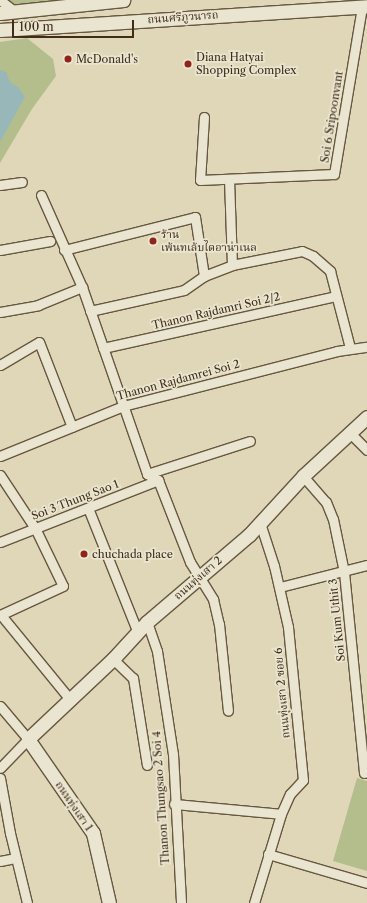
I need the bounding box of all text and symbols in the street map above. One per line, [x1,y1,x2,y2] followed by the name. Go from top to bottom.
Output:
[147,8,219,26] street label: ถนนศรีภูวนารถ
[14,12,136,38] scale bar
[19,19,54,34] text: 100 m
[196,51,296,77] place label: Diana Hatyai Shopping Complex
[76,52,138,66] place label: McDonald's
[63,54,73,64] marker: McDonald's
[183,59,193,69] marker: Diana Hatyai Shopping Complex
[318,70,346,164] street label: Soi 6 Sripoonvant
[161,228,257,254] place label: ร้าน เพ้นทเล้บไดอาน่าเนล
[148,236,158,246] marker: ร้าน เพ้นทเล้บไดอาน่าเนล
[151,290,281,332] street label: Thanon Rajdamri Soi 2/2
[115,357,241,403] street label: Thanon Rajdamrei Soi 2
[29,477,121,523] street label: Soi 3 Thung Sao 1
[92,547,173,561] place label: chuchada place
[79,549,89,559] marker: chuchada place
[171,554,225,602] street label: ถนนทุ่งเสา 2
[326,578,348,662] street label: Soi Kum Uthit 3
[271,647,293,739] street label: ถนนทุ่งเสา 2 ซอย 6
[150,730,172,866] street label: Thanon Thungsao 2 Soi 4
[52,779,96,833] street label: ถนนทุ่งเสา 1

